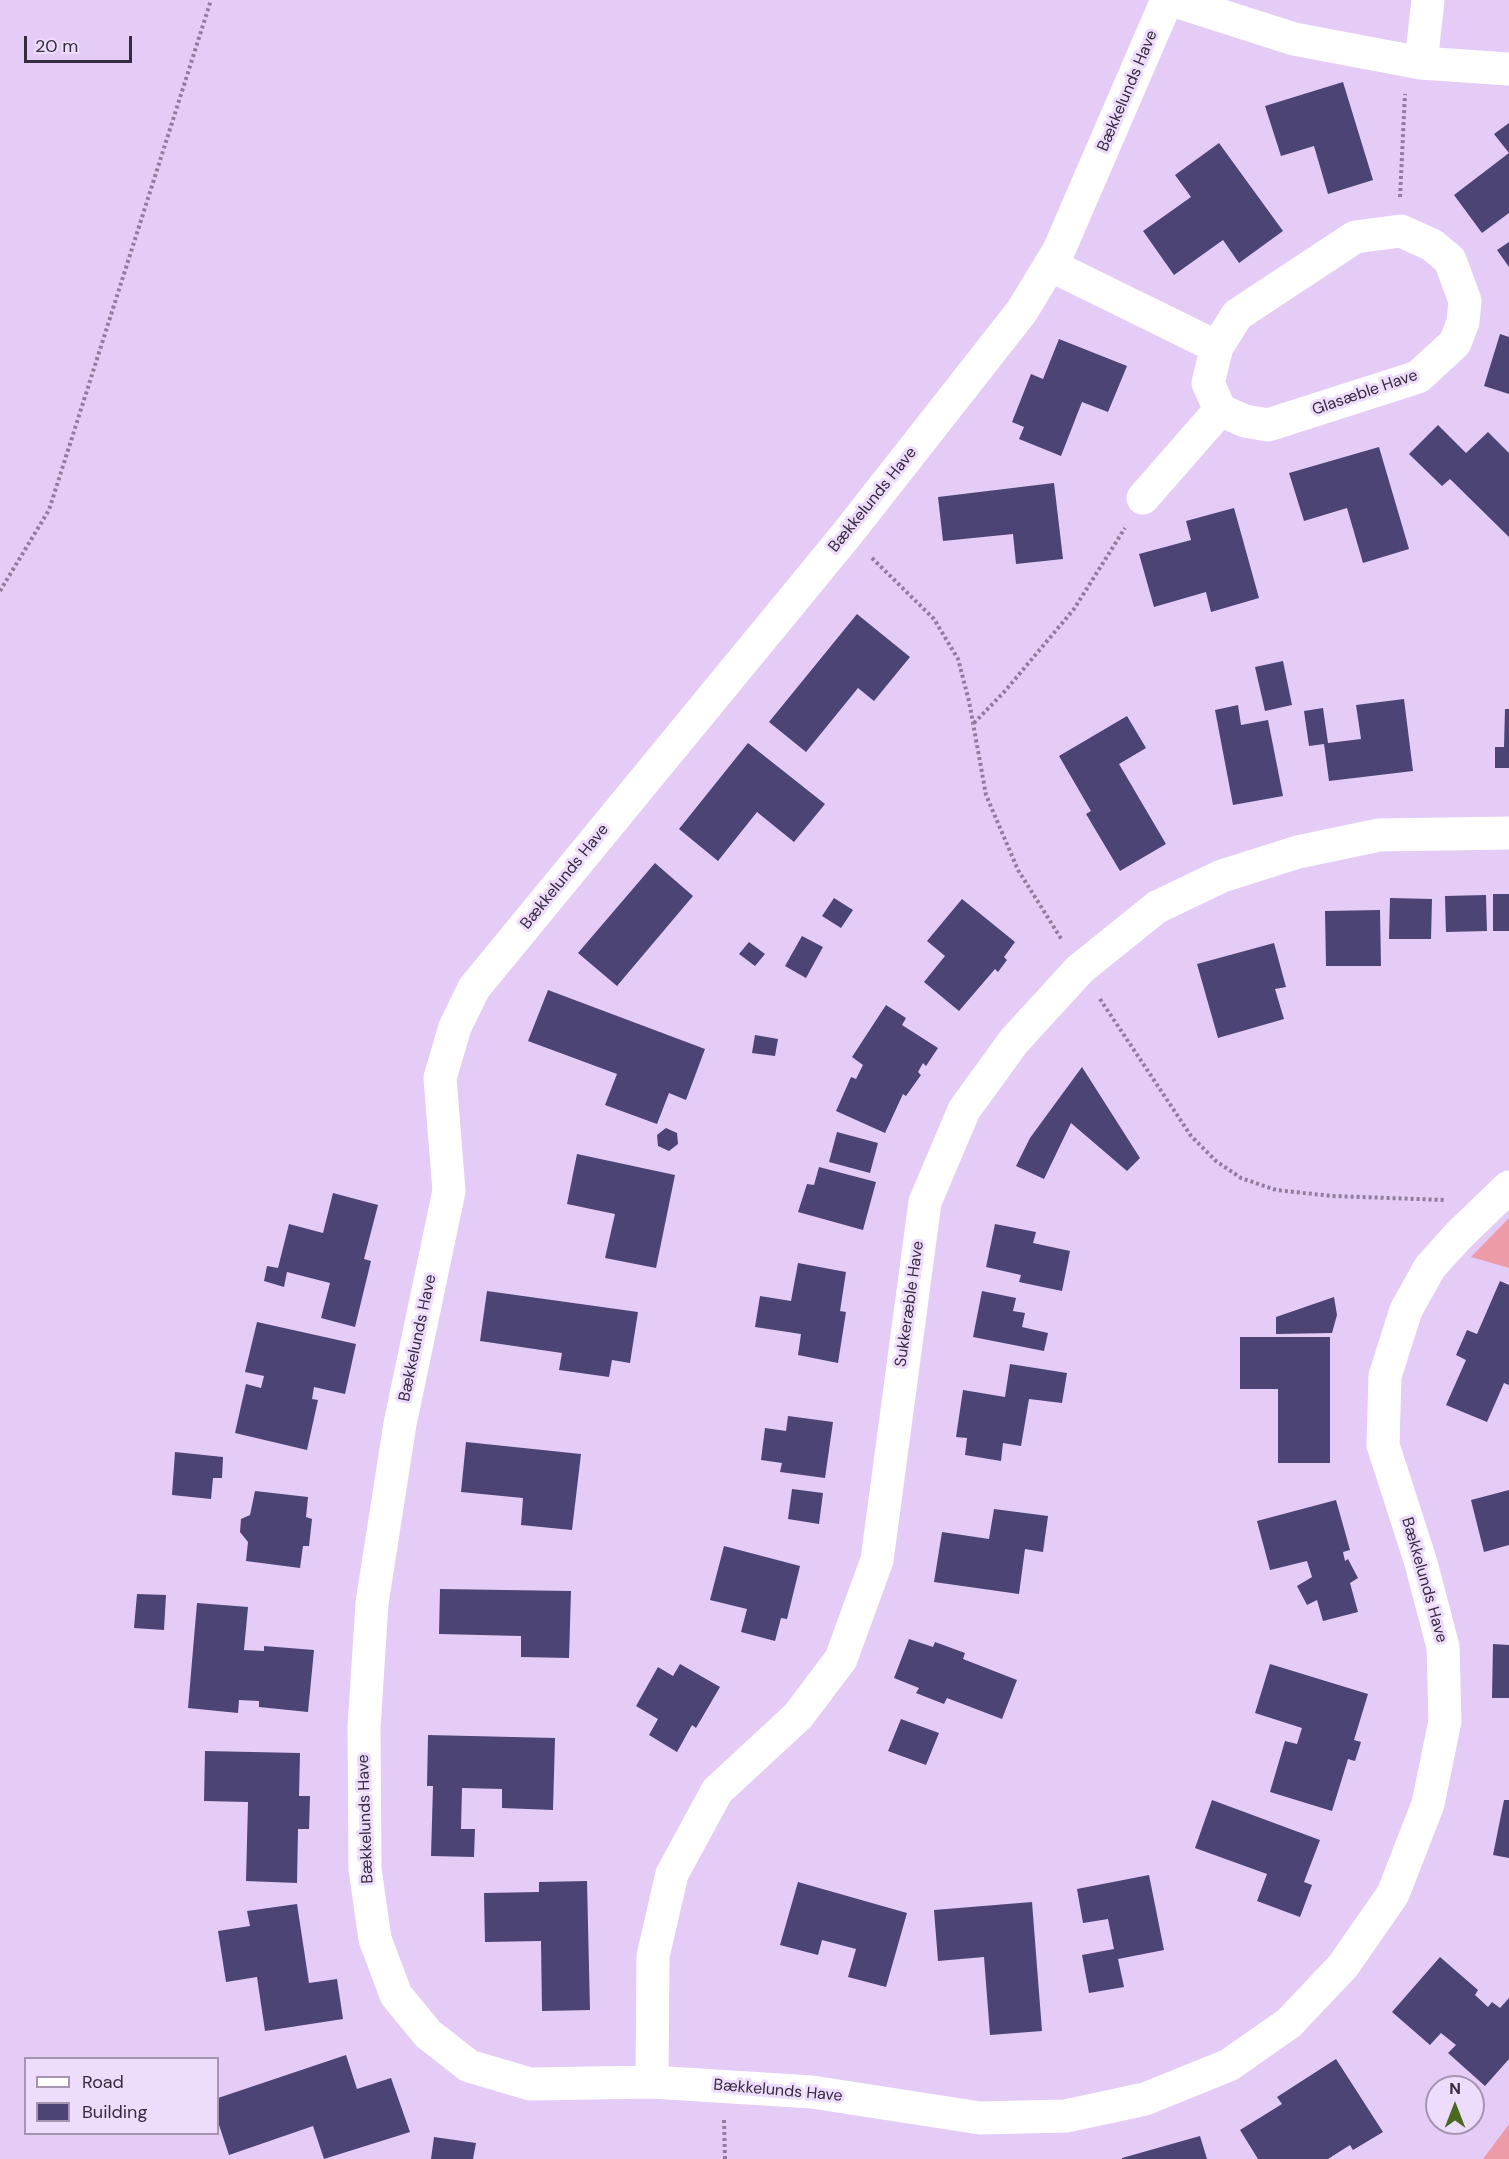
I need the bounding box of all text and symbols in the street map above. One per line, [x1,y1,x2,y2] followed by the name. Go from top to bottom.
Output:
[27,24,135,62] scale bar
[1094,28,1162,154] street label: Bækkelunds Have
[35,34,78,58] text: 20 m
[1310,366,1420,420] street label: Glasæble Have
[825,444,921,556] street label: Bækkelunds Have
[517,821,613,933] street label: Bækkelunds Have
[892,1240,928,1368] street label: Sukkeræble Have
[395,1273,441,1403] street label: Bækkelunds Have
[1397,1515,1451,1645] street label: Bækkelunds Have
[354,1754,378,1884] street label: Bækkelunds Have
[24,2057,219,2135] legend
[82,2070,124,2094] text: Road
[1425,2075,1485,2135] north arrow
[713,2076,843,2106] street label: Bækkelunds Have
[1449,2078,1461,2099] text: N
[82,2100,147,2124] text: Building

